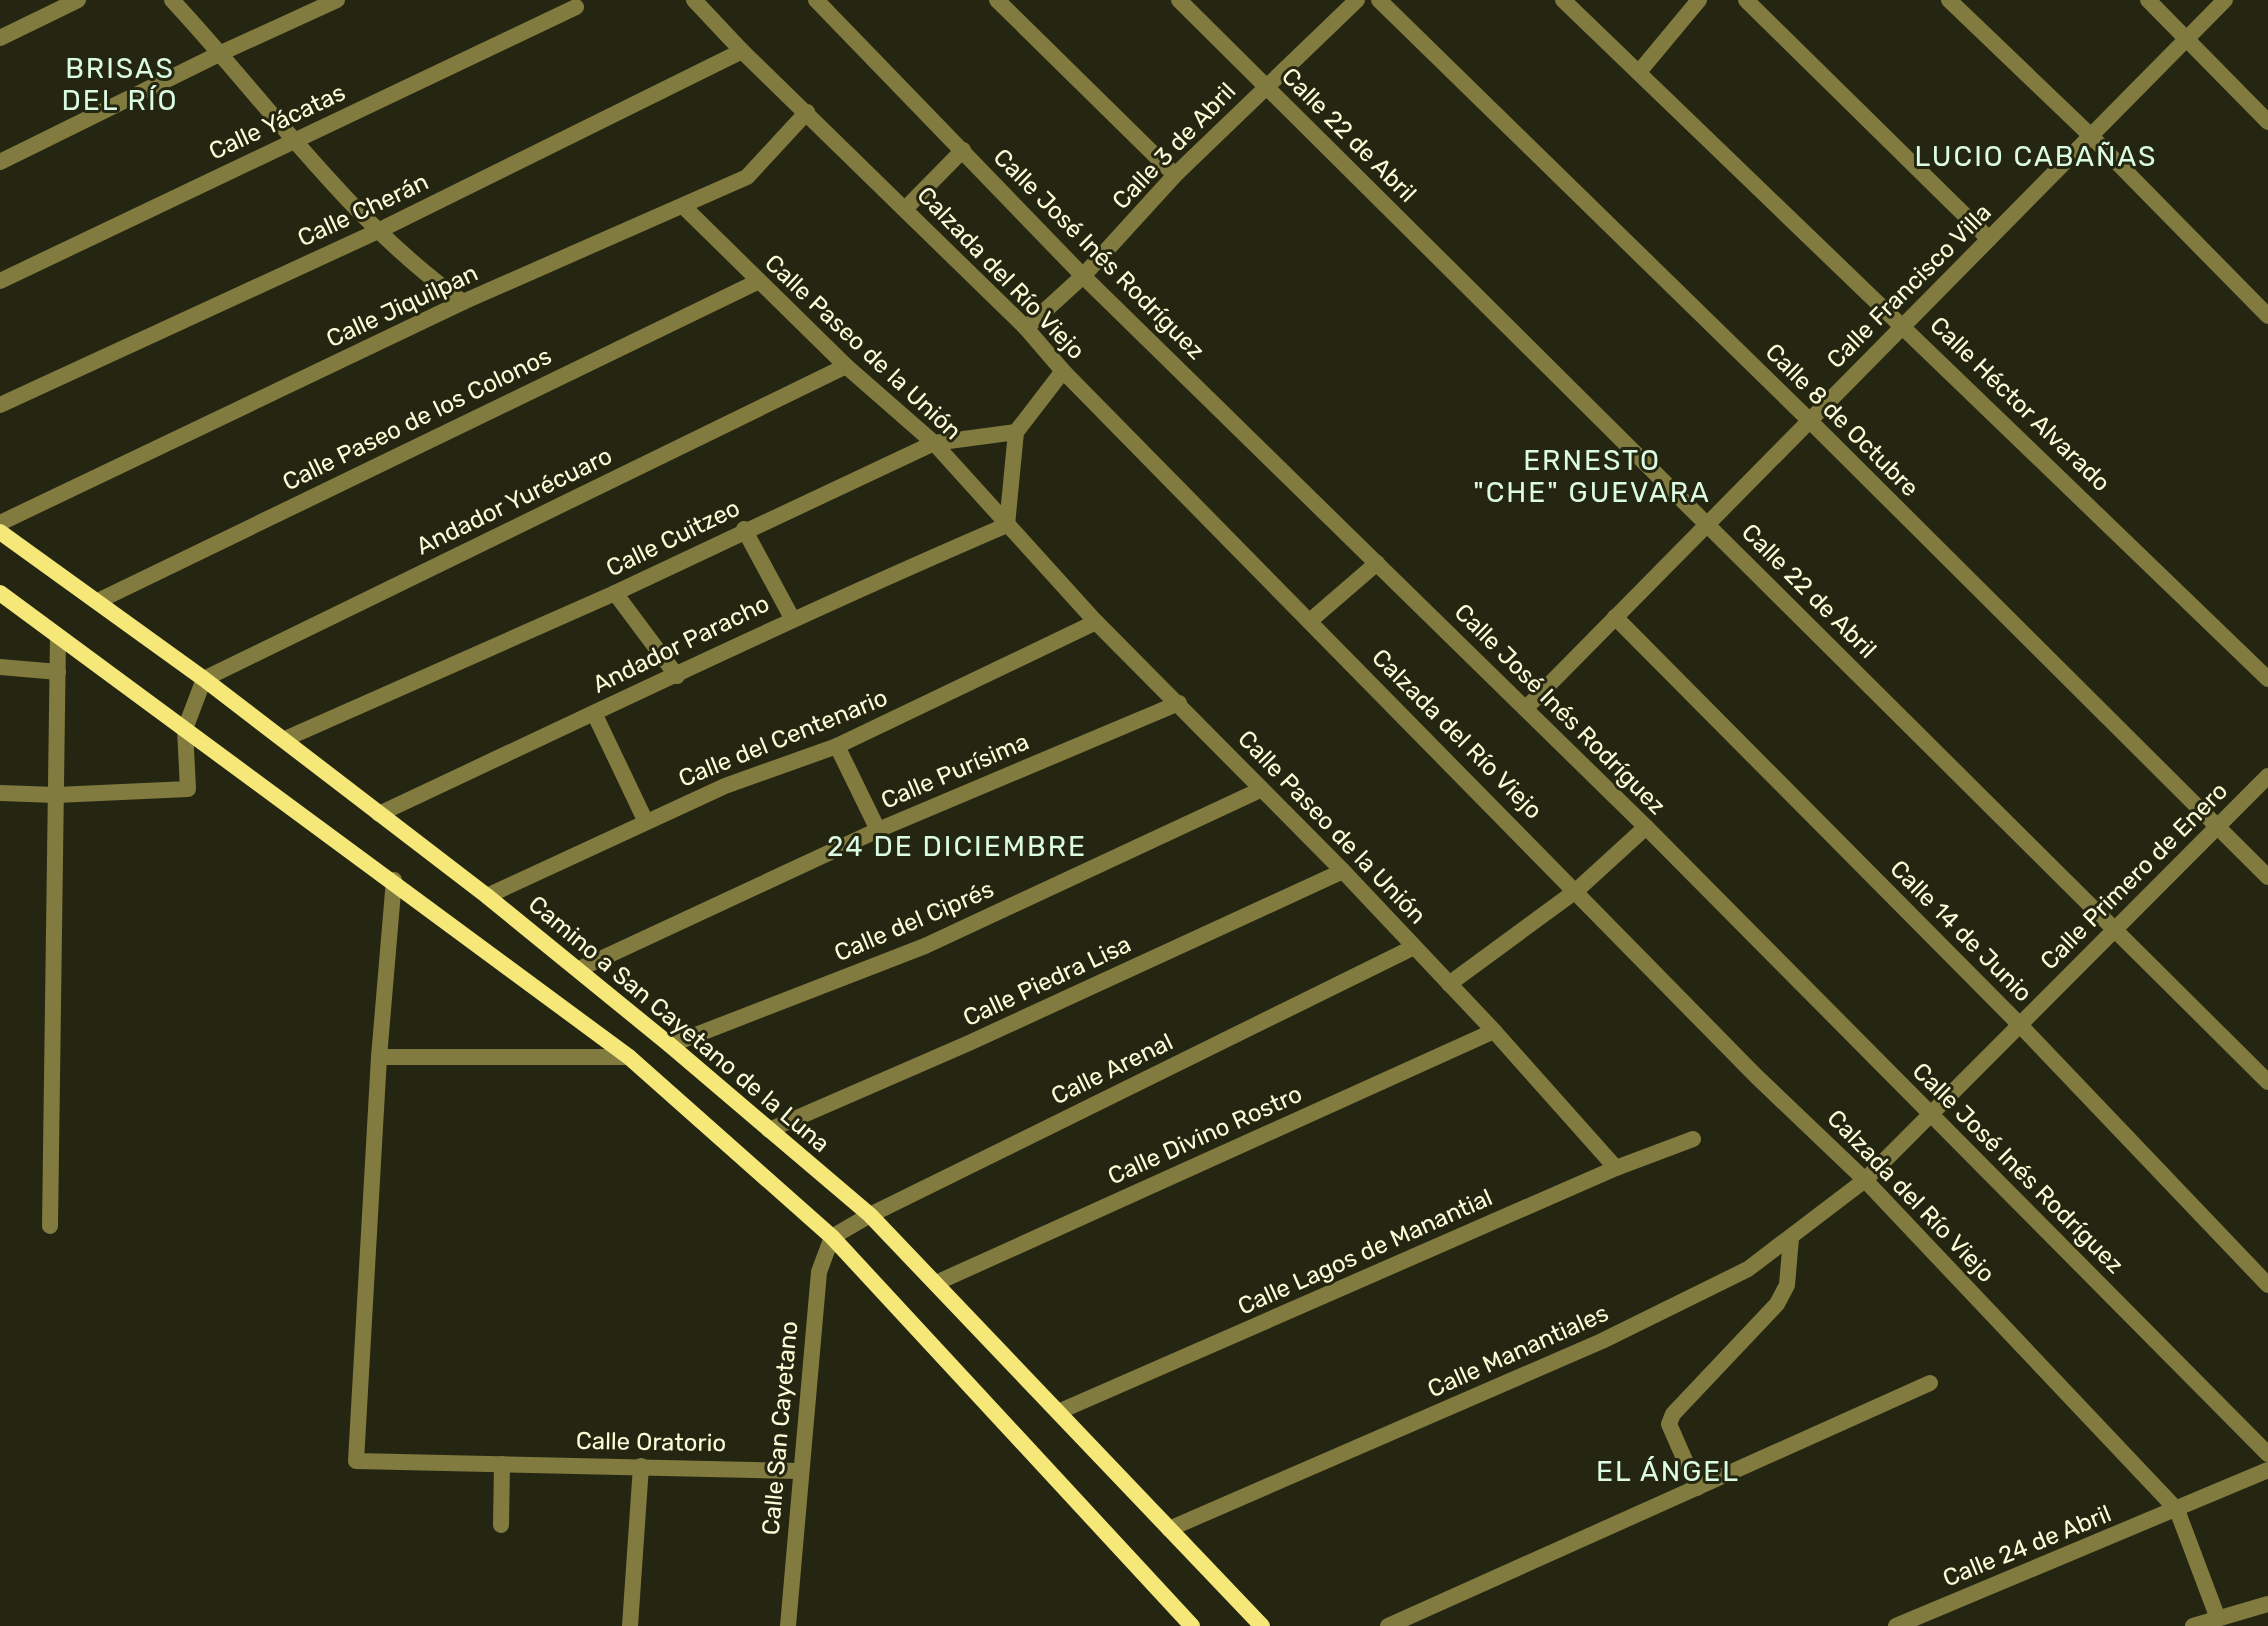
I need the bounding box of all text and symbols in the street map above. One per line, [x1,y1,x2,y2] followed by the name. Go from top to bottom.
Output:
[61,52,179,117] district label: BRISAS DEL RÍO
[1276,62,1422,208] street label: Calle 22 de Abril
[1107,77,1241,215] street label: Calle 3 de Abril
[204,78,350,166] street label: Calle Yácatas
[1915,140,2157,173] district label: LUCIO CABAÑAS
[988,143,1210,365] street label: Calle José Inés Rodríguez
[293,168,433,252] street label: Calle Cherán
[912,181,1090,365] street label: Calzada del Río Viejo
[1821,198,1997,374] street label: Calle Francisco Villa
[759,249,967,445] street label: Calle Paseo de la Unión
[322,259,482,353] street label: Calle Jiquilpan
[1924,311,2116,497] street label: Calle Héctor Alvarado
[1760,338,1924,502] street label: Calle 8 de Octubre
[278,342,556,496] street label: Calle Paseo de los Colonos
[412,441,616,561] street label: Andador Yurécuaro
[1473,444,1711,509] district label: ERNESTO "CHE" GUEVARA
[602,494,744,582] street label: Calle Cuitzeo
[1736,518,1882,664] street label: Calle 22 de Abril
[588,589,774,699] street label: Andador Paracho
[1449,598,1671,820] street label: Calle José Inés Rodríguez
[1366,643,1548,825] street label: Calzada del Río Viejo
[674,683,892,793] street label: Calle del Centenario
[1232,724,1432,930] street label: Calle Paseo de la Unión
[877,727,1033,815] street label: Calle Purísima
[2035,777,2233,975] street label: Calle Primero de Enero
[827,830,1087,863] district label: 24 DE DICIEMBRE
[1884,854,2038,1008] street label: Calle 14 de Junio
[830,875,998,967] street label: Calle del Ciprés
[523,890,835,1158] street label: Camino a San Cayetano de la Luna
[959,930,1135,1032] street label: Calle Piedra Lisa
[1047,1028,1177,1110] street label: Calle Arenal
[1907,1057,2129,1279] street label: Calle José Inés Rodríguez
[1104,1080,1306,1190] street label: Calle Divino Rostro
[1822,1104,2000,1288] street label: Calzada del Río Viejo
[1233,1183,1497,1321] street label: Calle Lagos de Manantial
[1423,1299,1613,1403] street label: Calle Manantiales
[757,1320,803,1536] street label: Calle San Cayetano
[576,1427,726,1457] street label: Calle Oratorio
[1596,1455,1740,1488] district label: EL ÁNGEL
[1939,1500,2115,1592] street label: Calle 24 de Abril

